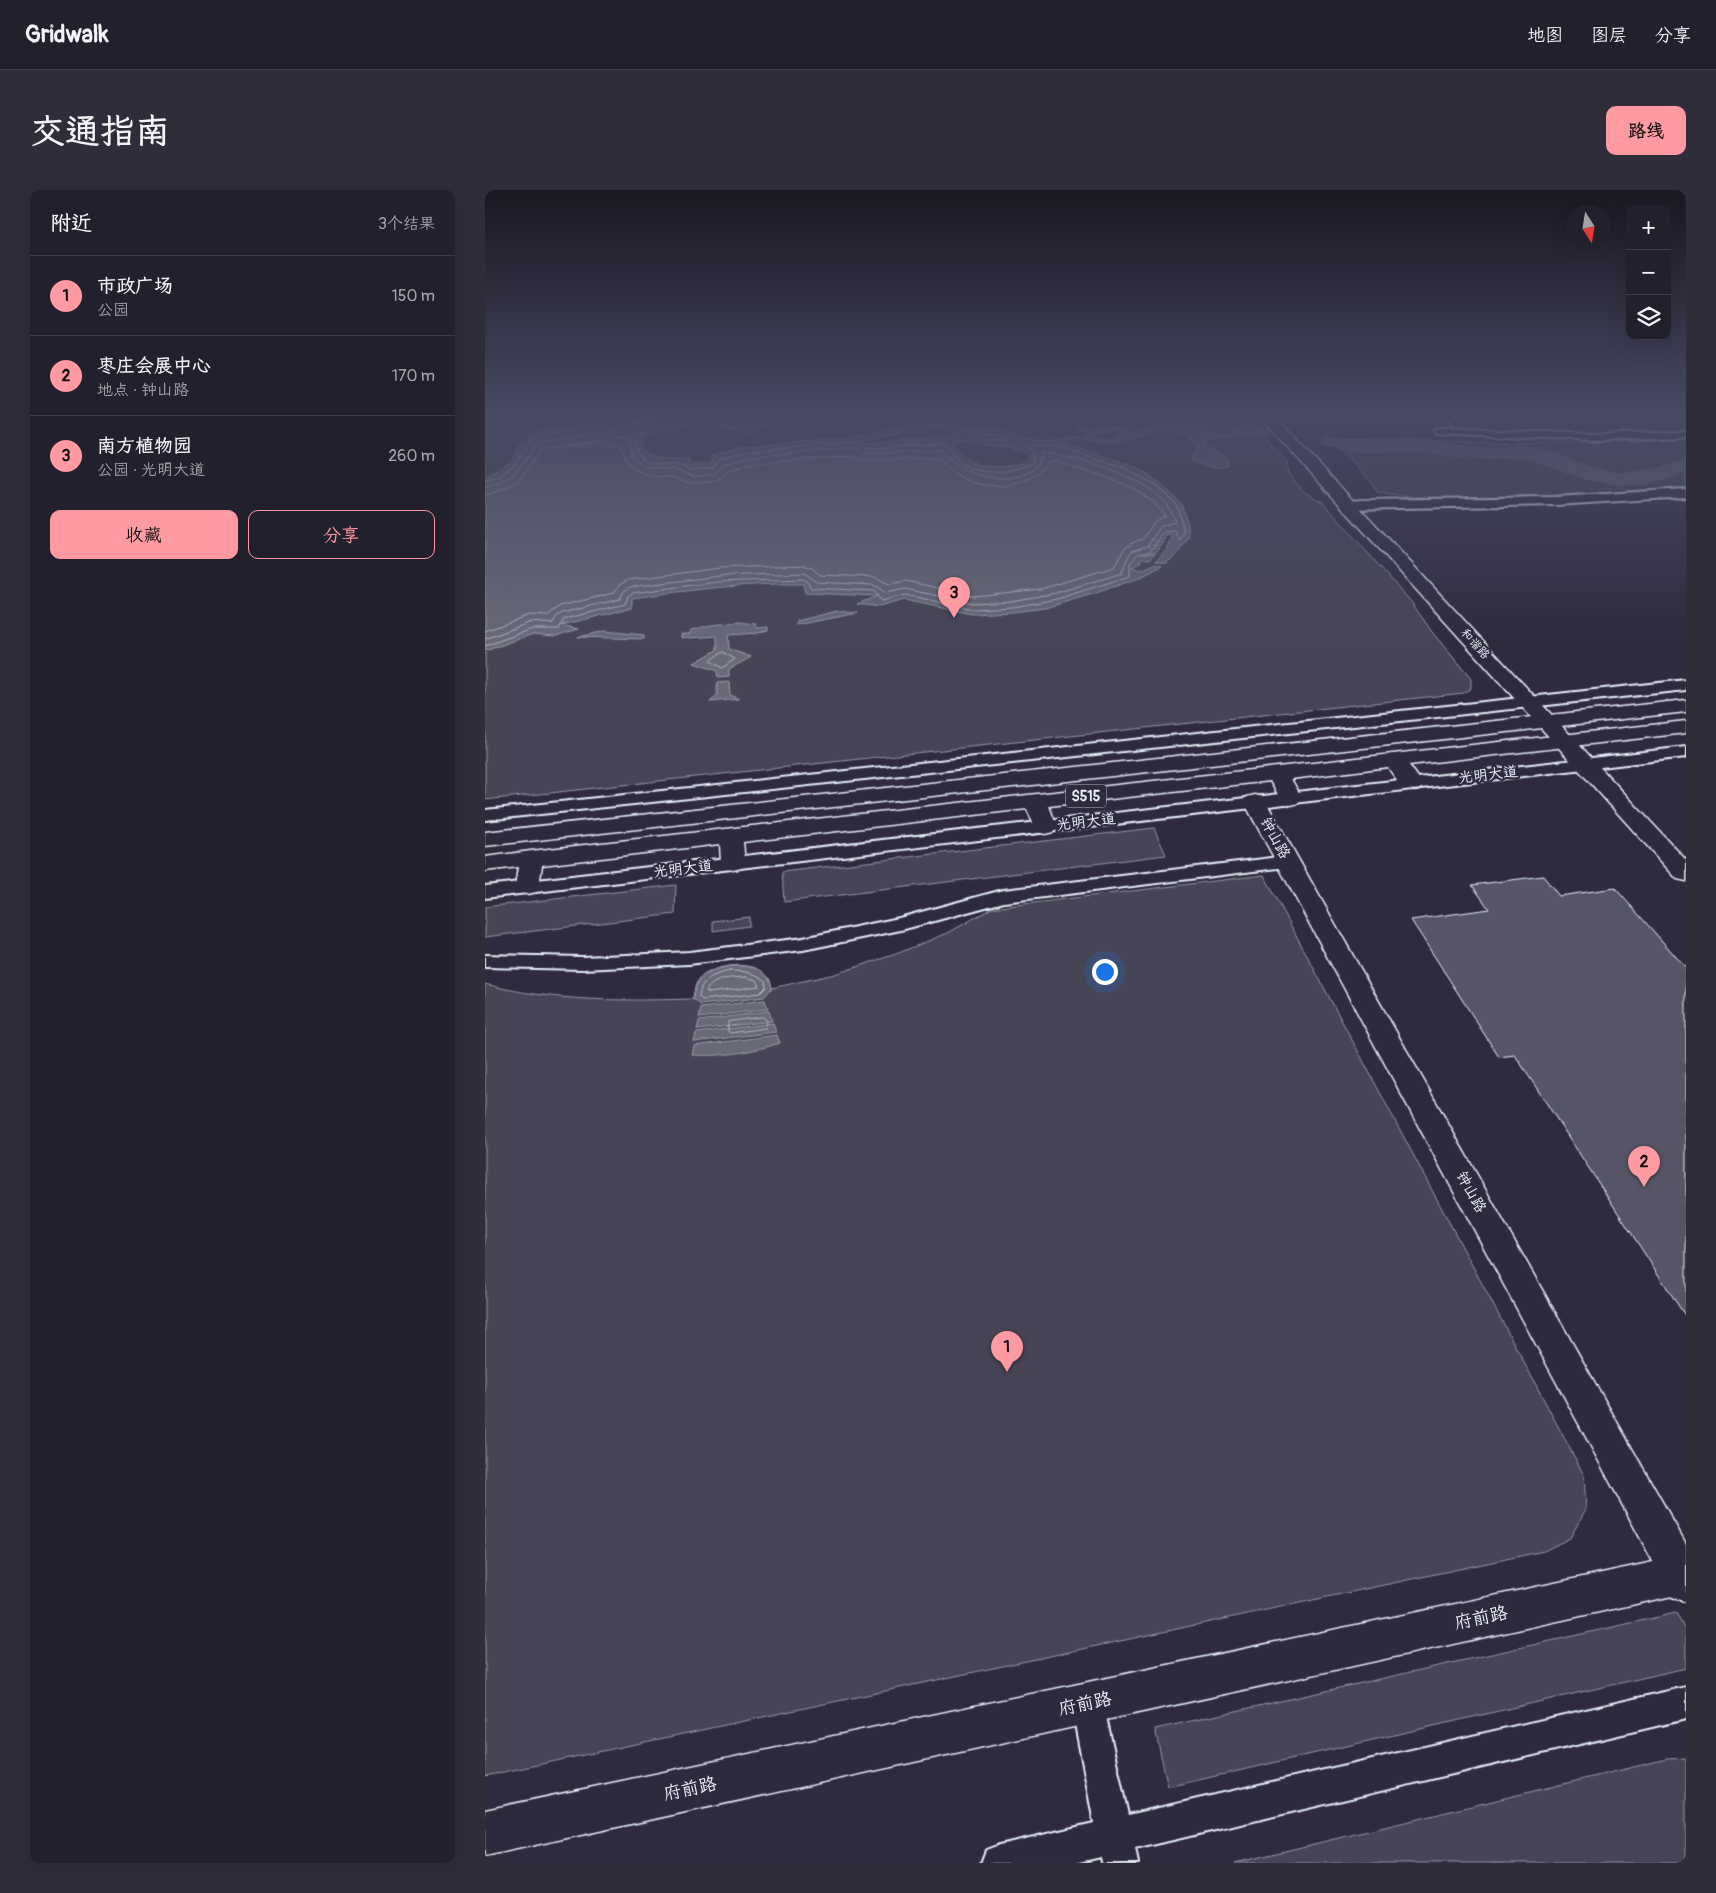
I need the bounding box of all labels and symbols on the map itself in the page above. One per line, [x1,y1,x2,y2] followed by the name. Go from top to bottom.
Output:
[1566,205,1611,250] north arrow
[938,577,970,618] pin: 3
[1457,626,1493,662] street label: 和谐路
[1457,762,1519,788] street label: 光明大道
[1066,784,1106,808] road number: S515
[1055,809,1117,835] street label: 光明大道
[1256,814,1294,862] street label: 钟山路
[652,856,714,882] street label: 光明大道
[1092,959,1118,985] your location
[1628,1146,1660,1187] pin: 2
[1452,1168,1490,1216] street label: 钟山路
[991,1331,1023,1372] pin: 1
[1452,1601,1510,1635] street label: 府前路
[1056,1687,1114,1721] street label: 府前路
[661,1772,719,1806] street label: 府前路

